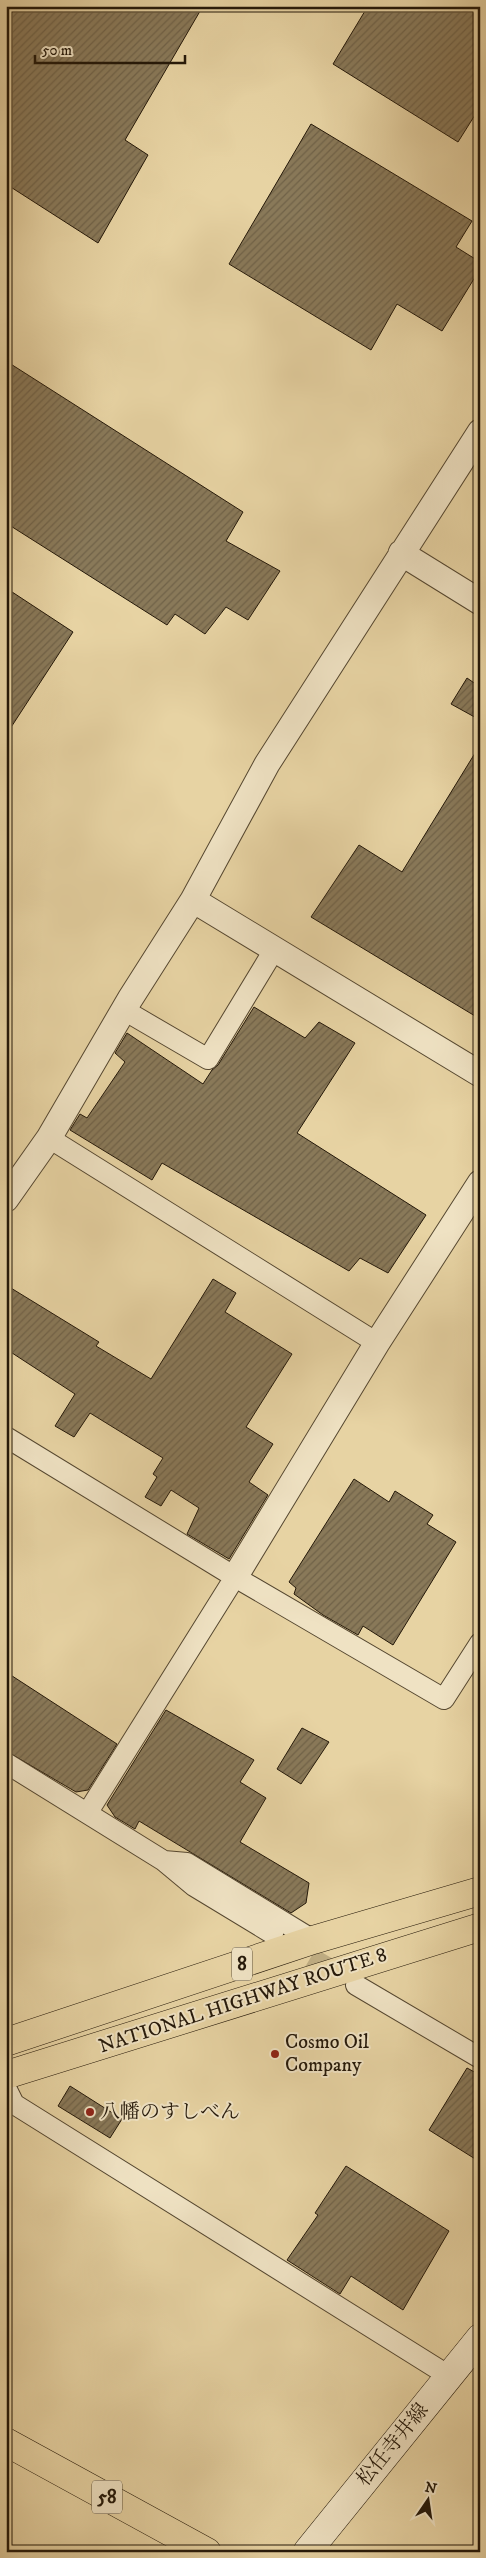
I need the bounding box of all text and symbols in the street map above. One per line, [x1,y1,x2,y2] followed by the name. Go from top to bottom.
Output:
[35,32,185,64] scale bar
[42,41,72,60] text: 50 m
[96,1943,390,2059] street label: NATIONAL HIGHWAY ROUTE 8
[232,1948,252,1980] road number: 8
[285,2030,369,2078] place label: Cosmo Oil Company
[269,2048,281,2060] marker: Cosmo Oil Company
[100,2100,240,2125] place label: 八幡のすしべん
[84,2106,96,2118] marker: 八幡のすしべん
[352,2398,434,2492] street label: 松任寺井線
[404,2476,454,2526] north arrow
[423,2478,439,2498] text: N
[92,2480,122,2514] road number: 58

